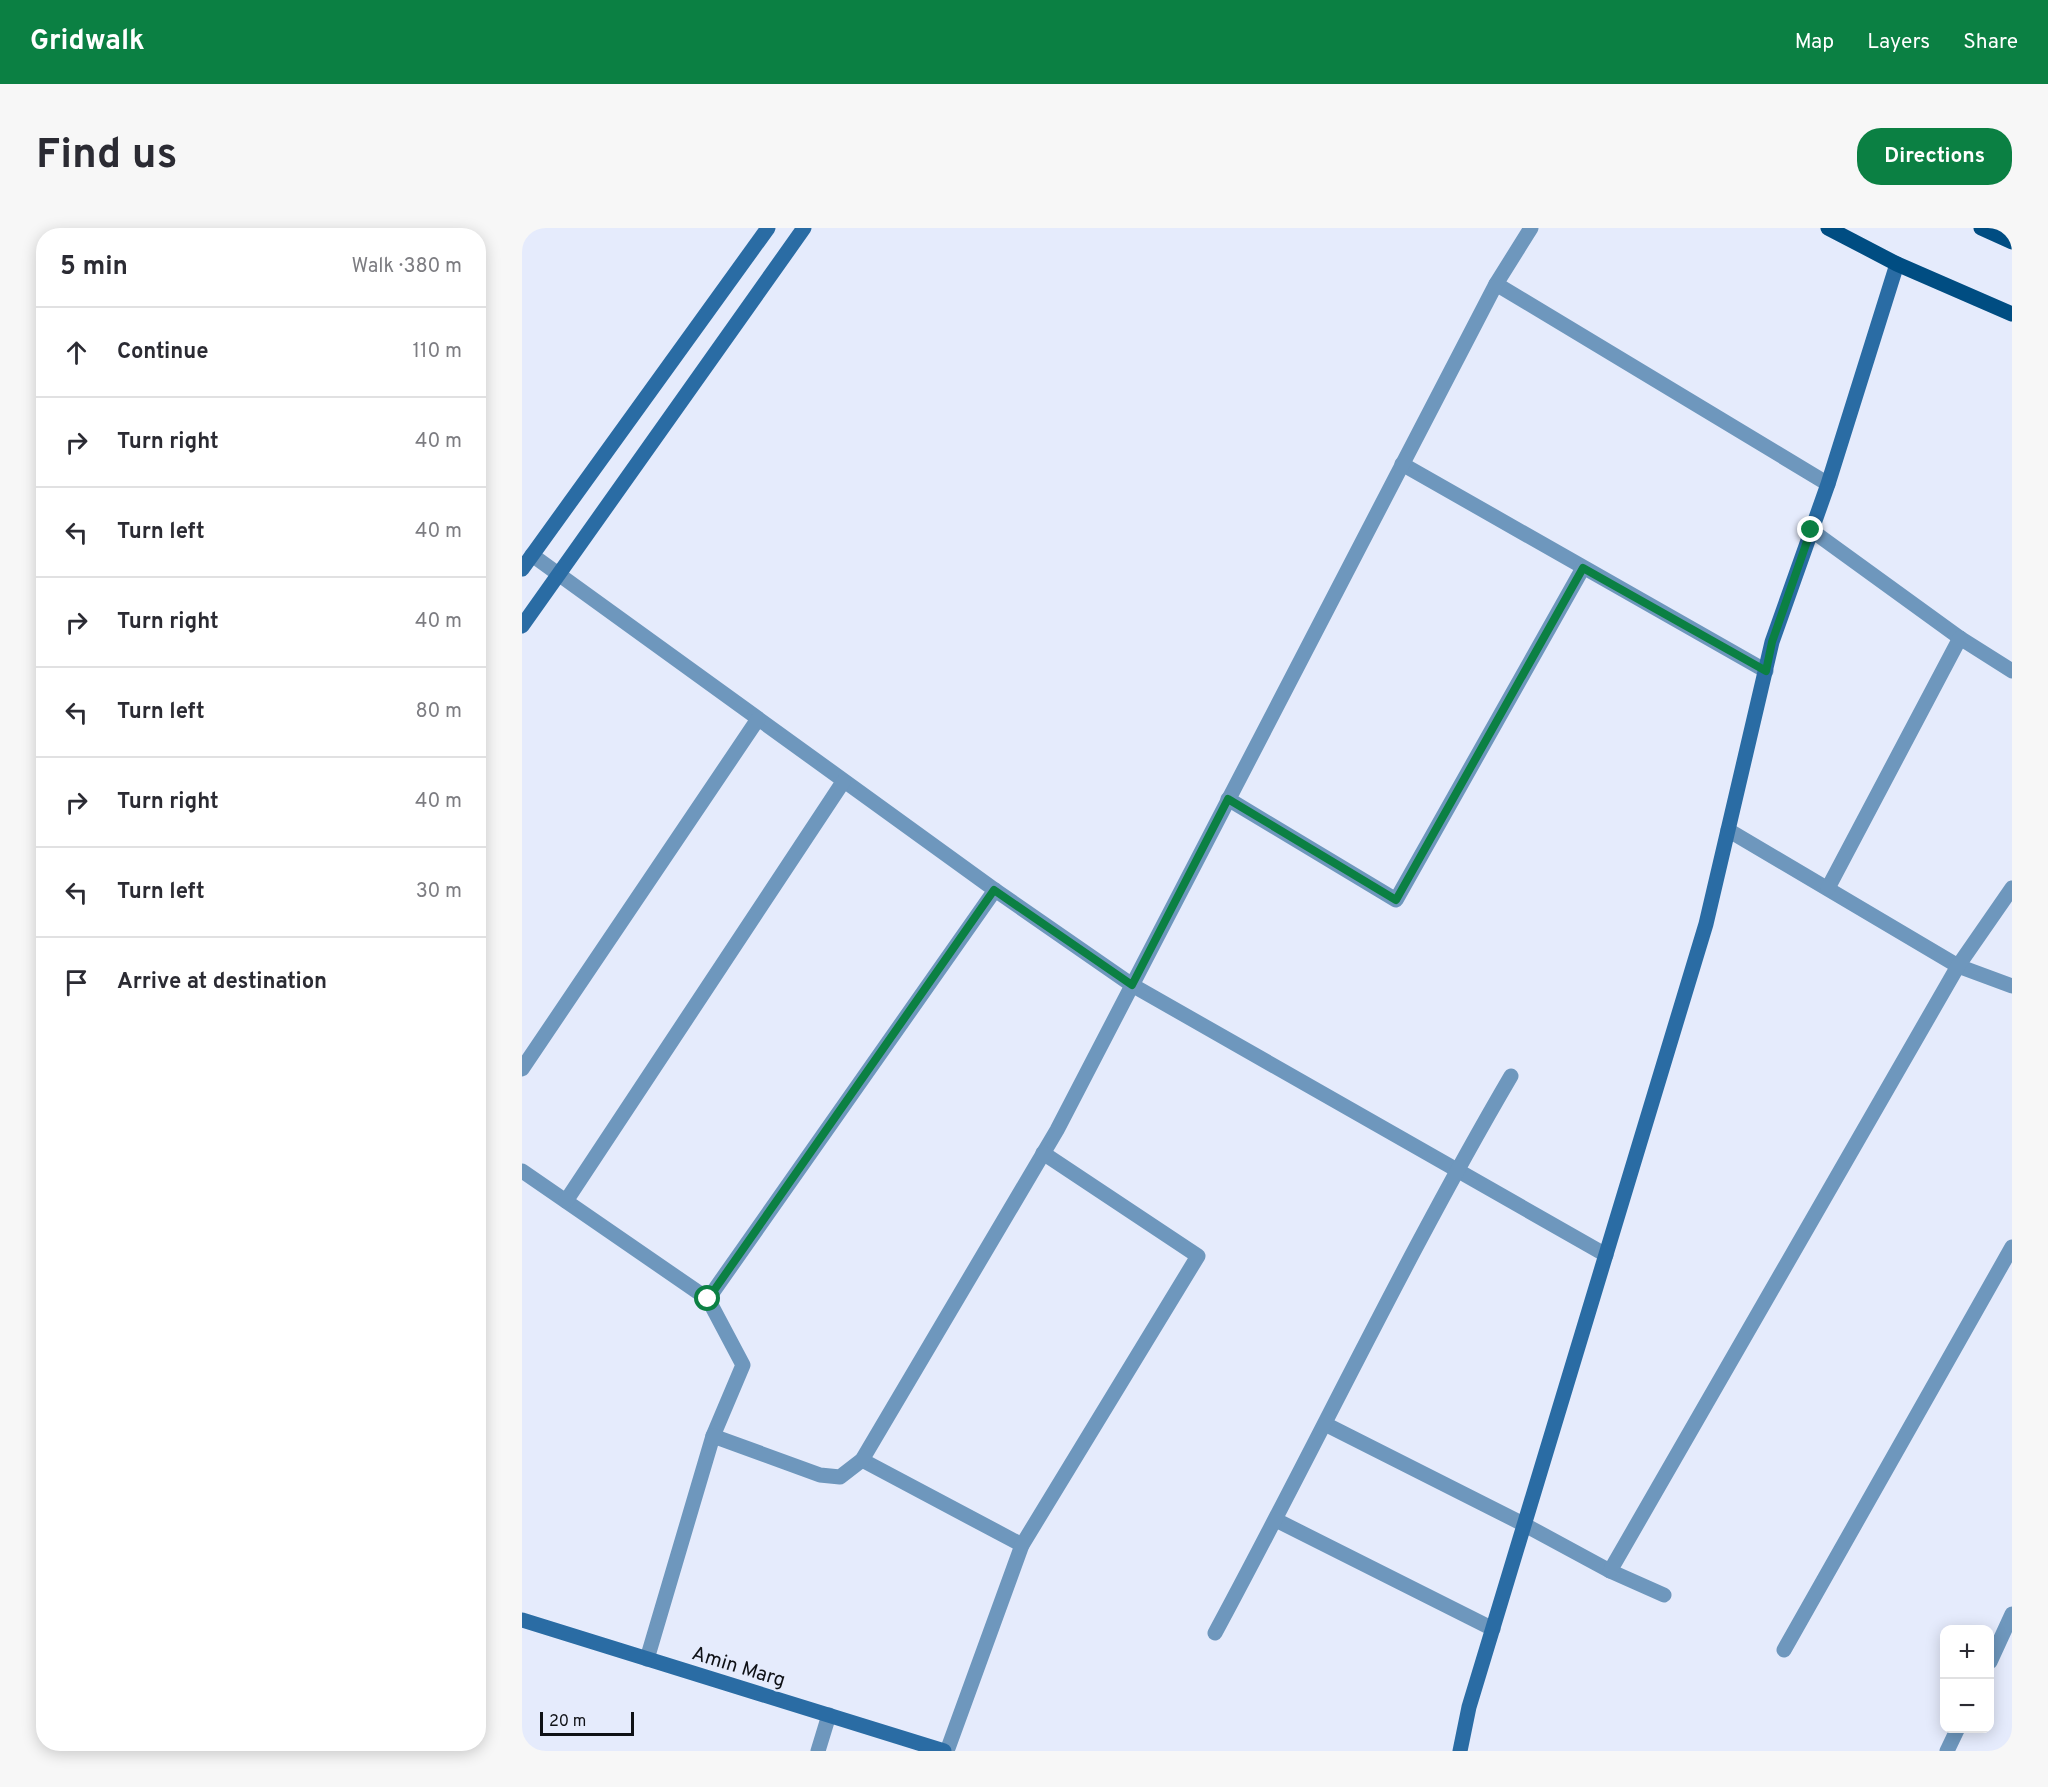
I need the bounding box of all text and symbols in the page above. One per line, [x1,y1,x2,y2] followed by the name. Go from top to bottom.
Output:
[30,24,145,60] text: Gridwalk
[1795,29,1834,56] text: Map
[1867,29,1930,56] text: Layers
[1963,29,2018,56] text: Share
[1857,128,2012,185] button: Directions
[36,130,177,183] text: Find us
[60,251,128,284] text: 5 min
[351,254,462,280] text: Walk · 380 m
[60,336,93,369] icon: ahead
[117,339,208,366] text: Continue
[413,339,462,365] text: 110 m
[60,426,93,459] icon: right
[117,429,219,456] text: Turn right
[415,429,462,455] text: 40 m
[60,516,93,549] icon: left
[1797,516,1823,542] route end
[117,519,205,546] text: Turn left
[415,519,462,545] text: 40 m
[60,606,93,639] icon: right
[117,609,219,636] text: Turn right
[415,609,462,635] text: 40 m
[60,696,93,729] icon: left
[117,699,205,726] text: Turn left
[416,699,462,725] text: 80 m
[60,786,93,819] icon: right
[117,789,219,816] text: Turn right
[415,789,462,815] text: 40 m
[60,876,93,909] icon: left
[117,879,205,906] text: Turn left
[416,879,462,905] text: 30 m
[60,966,93,999] icon: arrive
[117,969,327,996] text: Arrive at destination
[694,1285,720,1311] route start
[1940,1625,1994,1733] map controls
[1940,1625,1994,1679] button: +
[689,1641,788,1694] street label: Amin Marg
[1940,1679,1994,1733] button: −
[540,1709,634,1736] scale bar
[549,1712,586,1732] text: 20 m

